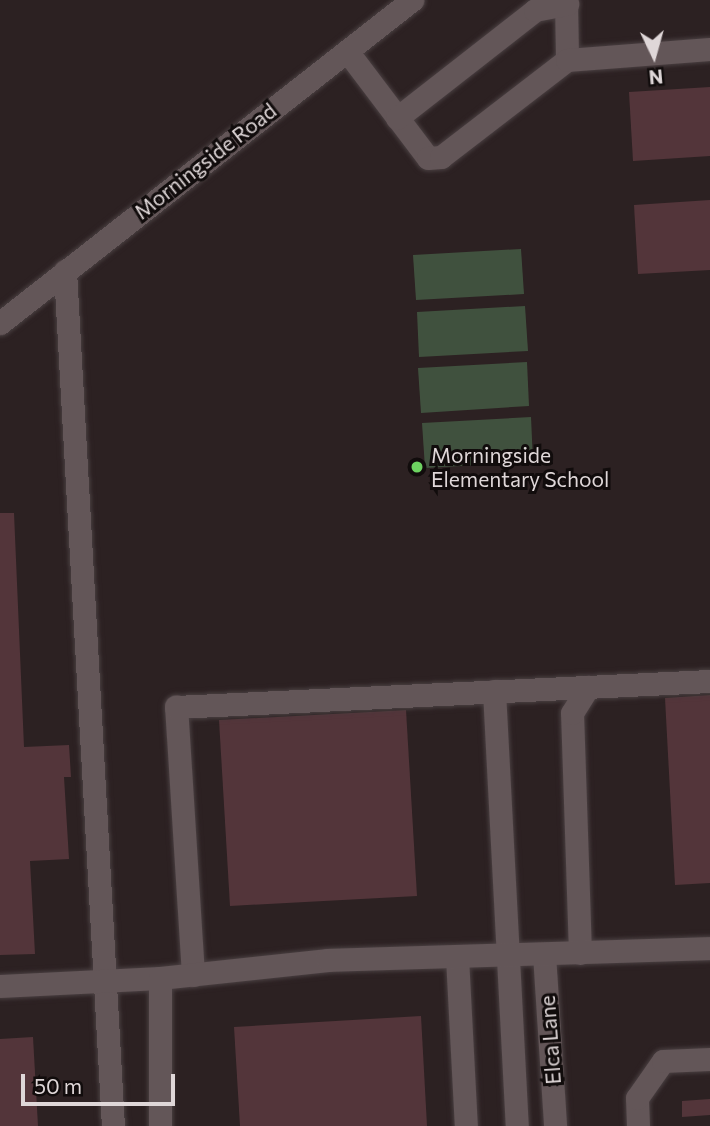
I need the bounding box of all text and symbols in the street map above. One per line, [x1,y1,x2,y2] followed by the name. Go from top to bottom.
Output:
[619,21,689,91] north arrow
[648,65,664,89] text: N
[129,98,281,224] street label: Morningside Road
[431,442,609,492] place label: Morningside Elementary School
[409,459,425,475] marker: Morningside Elementary School
[534,995,566,1085] street label: Elca Lane
[24,1060,178,1104] scale bar
[34,1073,82,1098] text: 50 m

